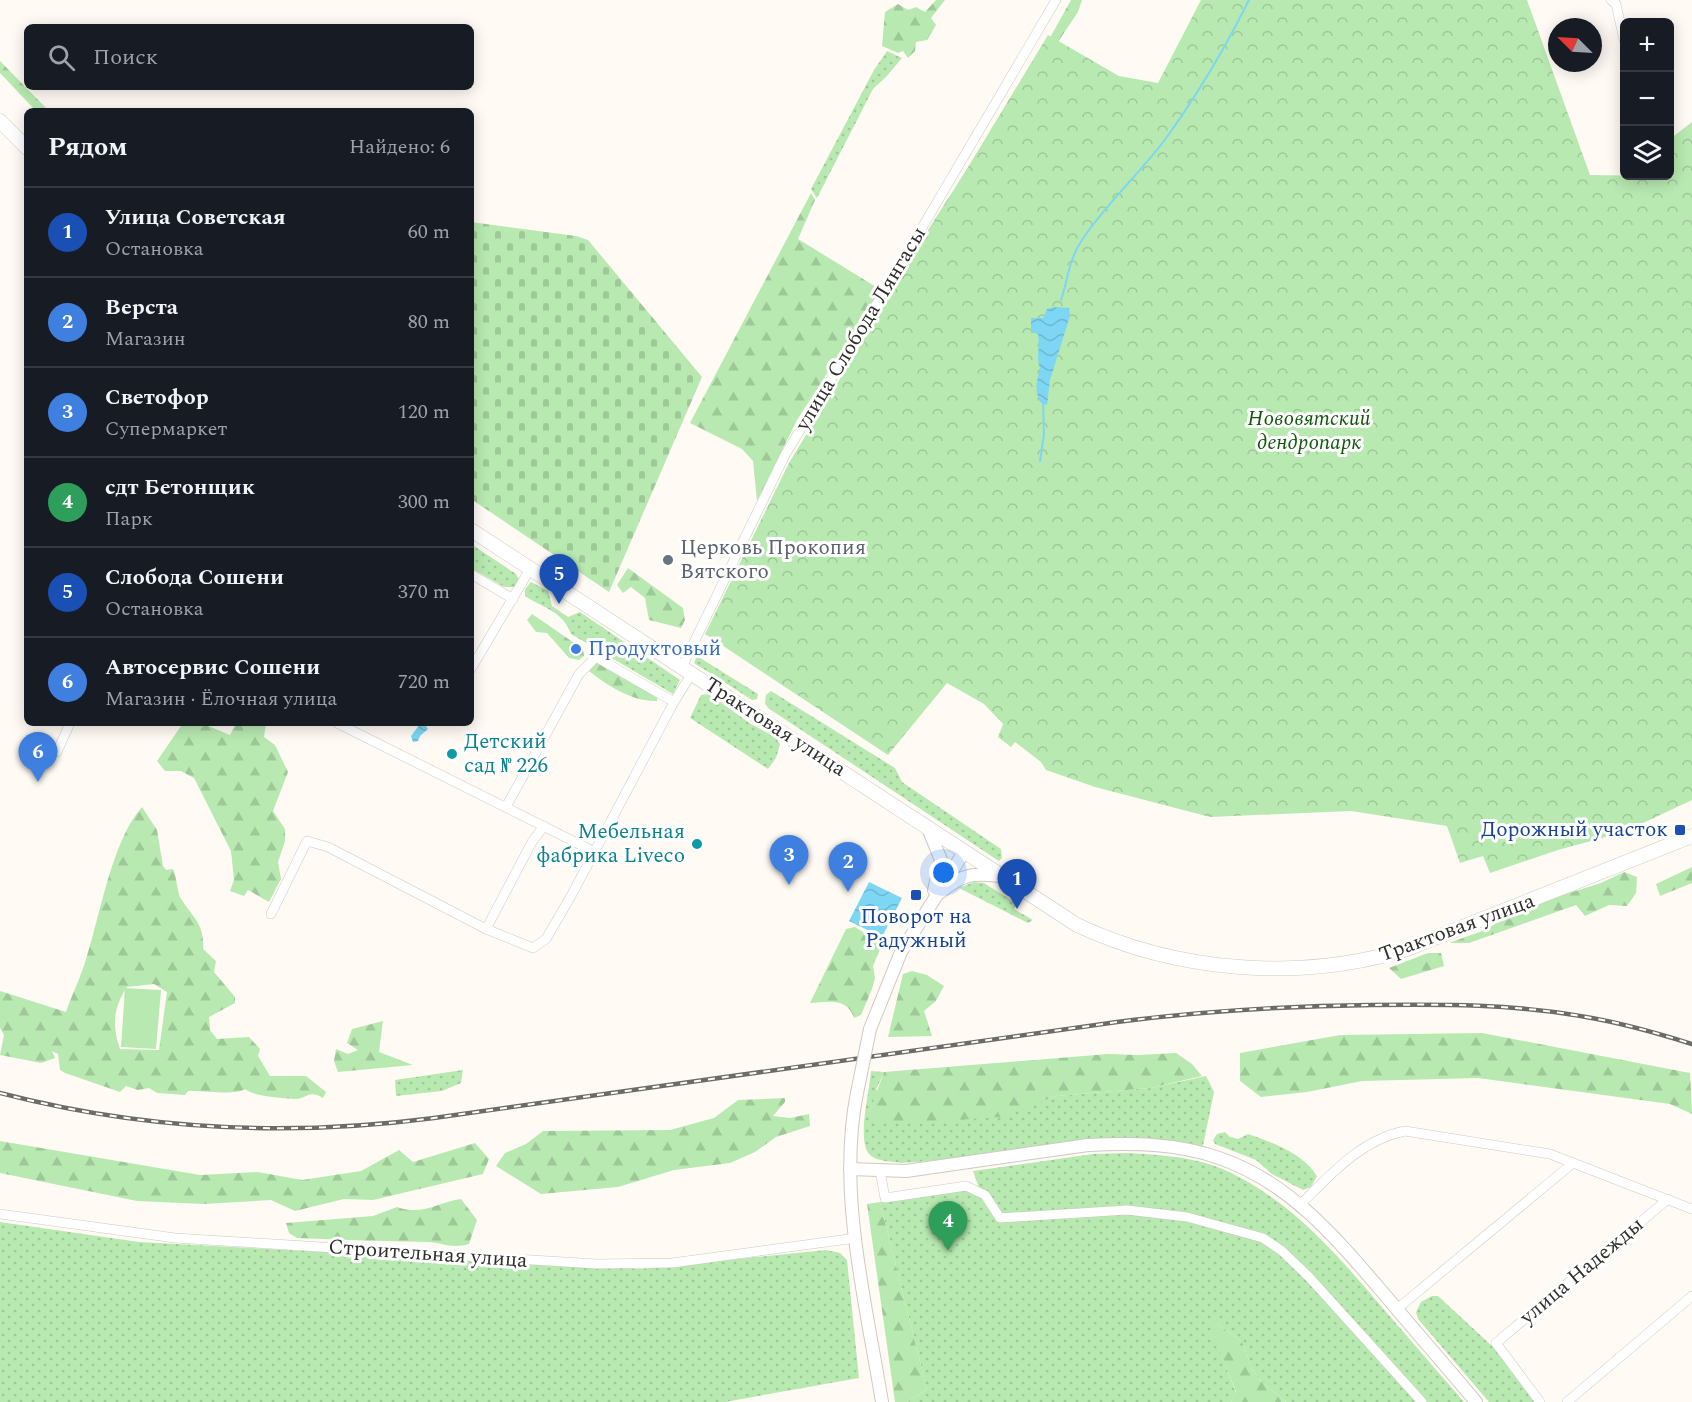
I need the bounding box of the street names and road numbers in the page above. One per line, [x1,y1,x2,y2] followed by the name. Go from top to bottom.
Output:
[787,221,935,438] street label: улица Слобода Лянгасы
[698,669,853,785] street label: Трактовая улица
[1375,885,1540,971] street label: Трактовая улица
[1512,1209,1651,1333] street label: улица Надежды
[327,1231,529,1277] street label: Строительная улица

